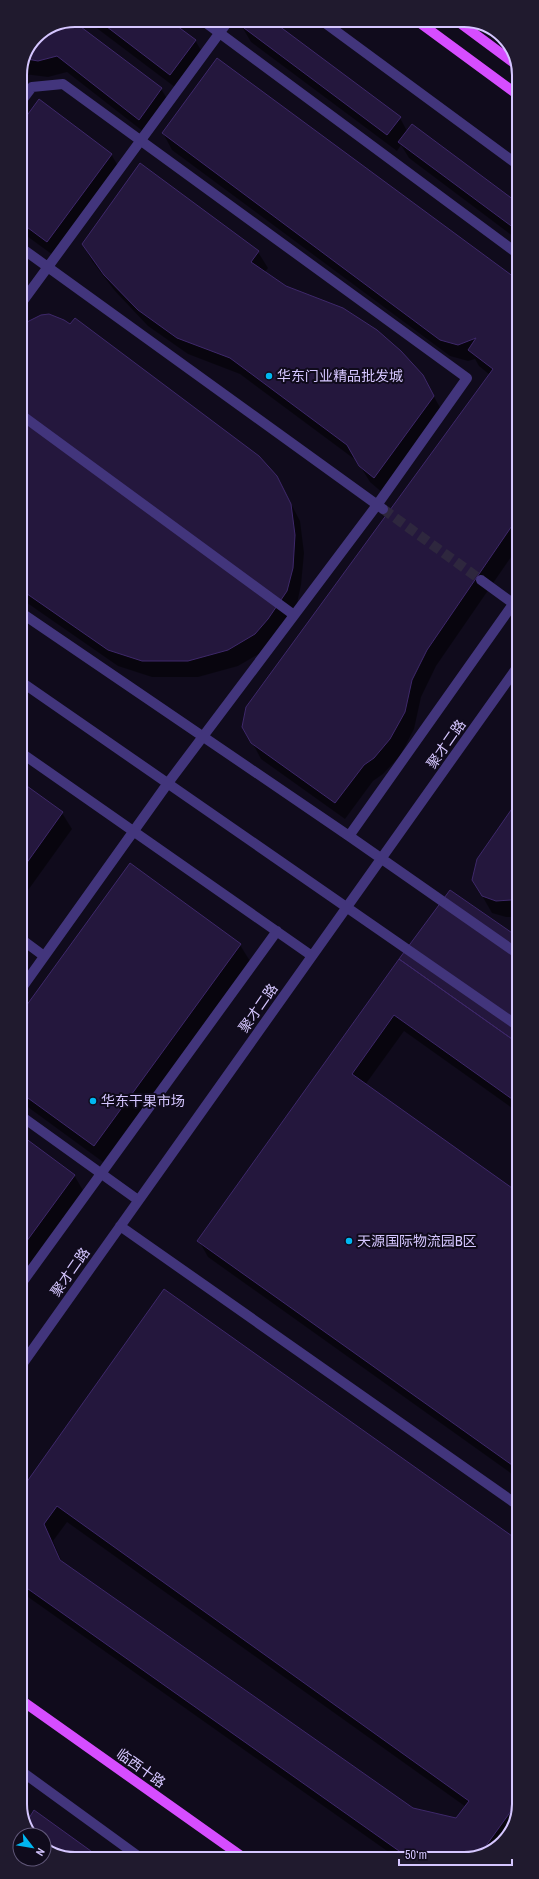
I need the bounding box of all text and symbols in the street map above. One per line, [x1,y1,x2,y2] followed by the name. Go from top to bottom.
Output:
[277,367,403,385] place label: 华东门业精品批发城
[264,371,274,381] marker: 华东门业精品批发城
[423,716,469,772] street label: 聚才二路
[235,980,281,1036] street label: 聚才二路
[101,1092,185,1110] place label: 华东干果市场
[88,1096,98,1106] marker: 华东干果市场
[357,1232,477,1250] place label: 天源国际物流园B区
[344,1236,354,1246] marker: 天源国际物流园B区
[47,1244,93,1300] street label: 聚才二路
[113,1745,169,1791] street label: 临西十路
[12,1827,52,1867] north arrow
[399,1841,512,1867] scale bar
[33,1846,48,1859] text: N
[405,1847,427,1863] text: 50 m

